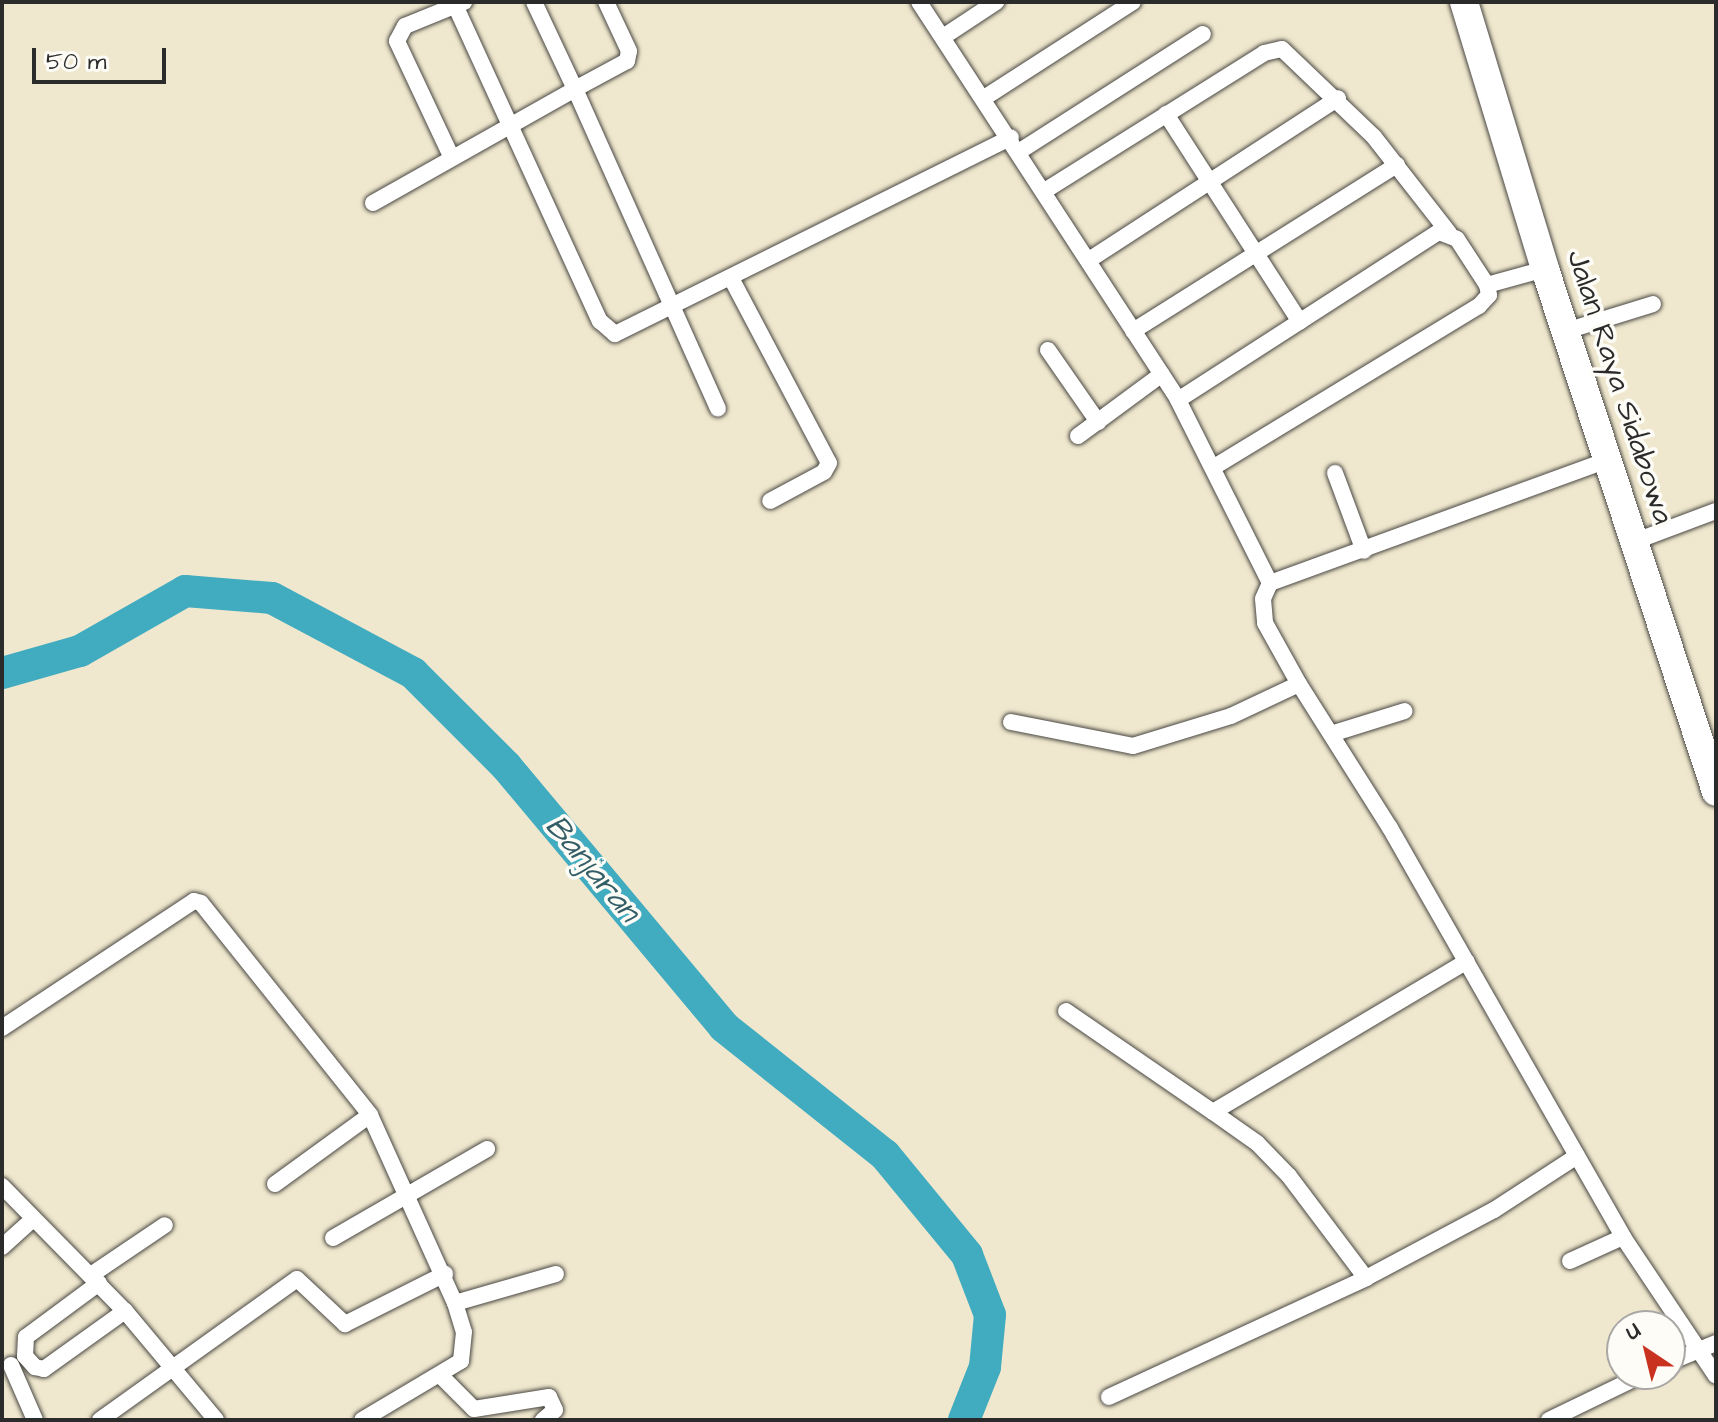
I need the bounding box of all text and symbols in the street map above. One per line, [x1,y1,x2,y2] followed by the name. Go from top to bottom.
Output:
[36,32,170,82] scale bar
[46,45,106,79] text: 50 m
[1559,245,1681,529] street label: Jalan Raya Sidabowa
[536,808,648,930] water label: Banjaran
[1606,1310,1686,1390] north arrow
[1619,1315,1647,1348] text: U

